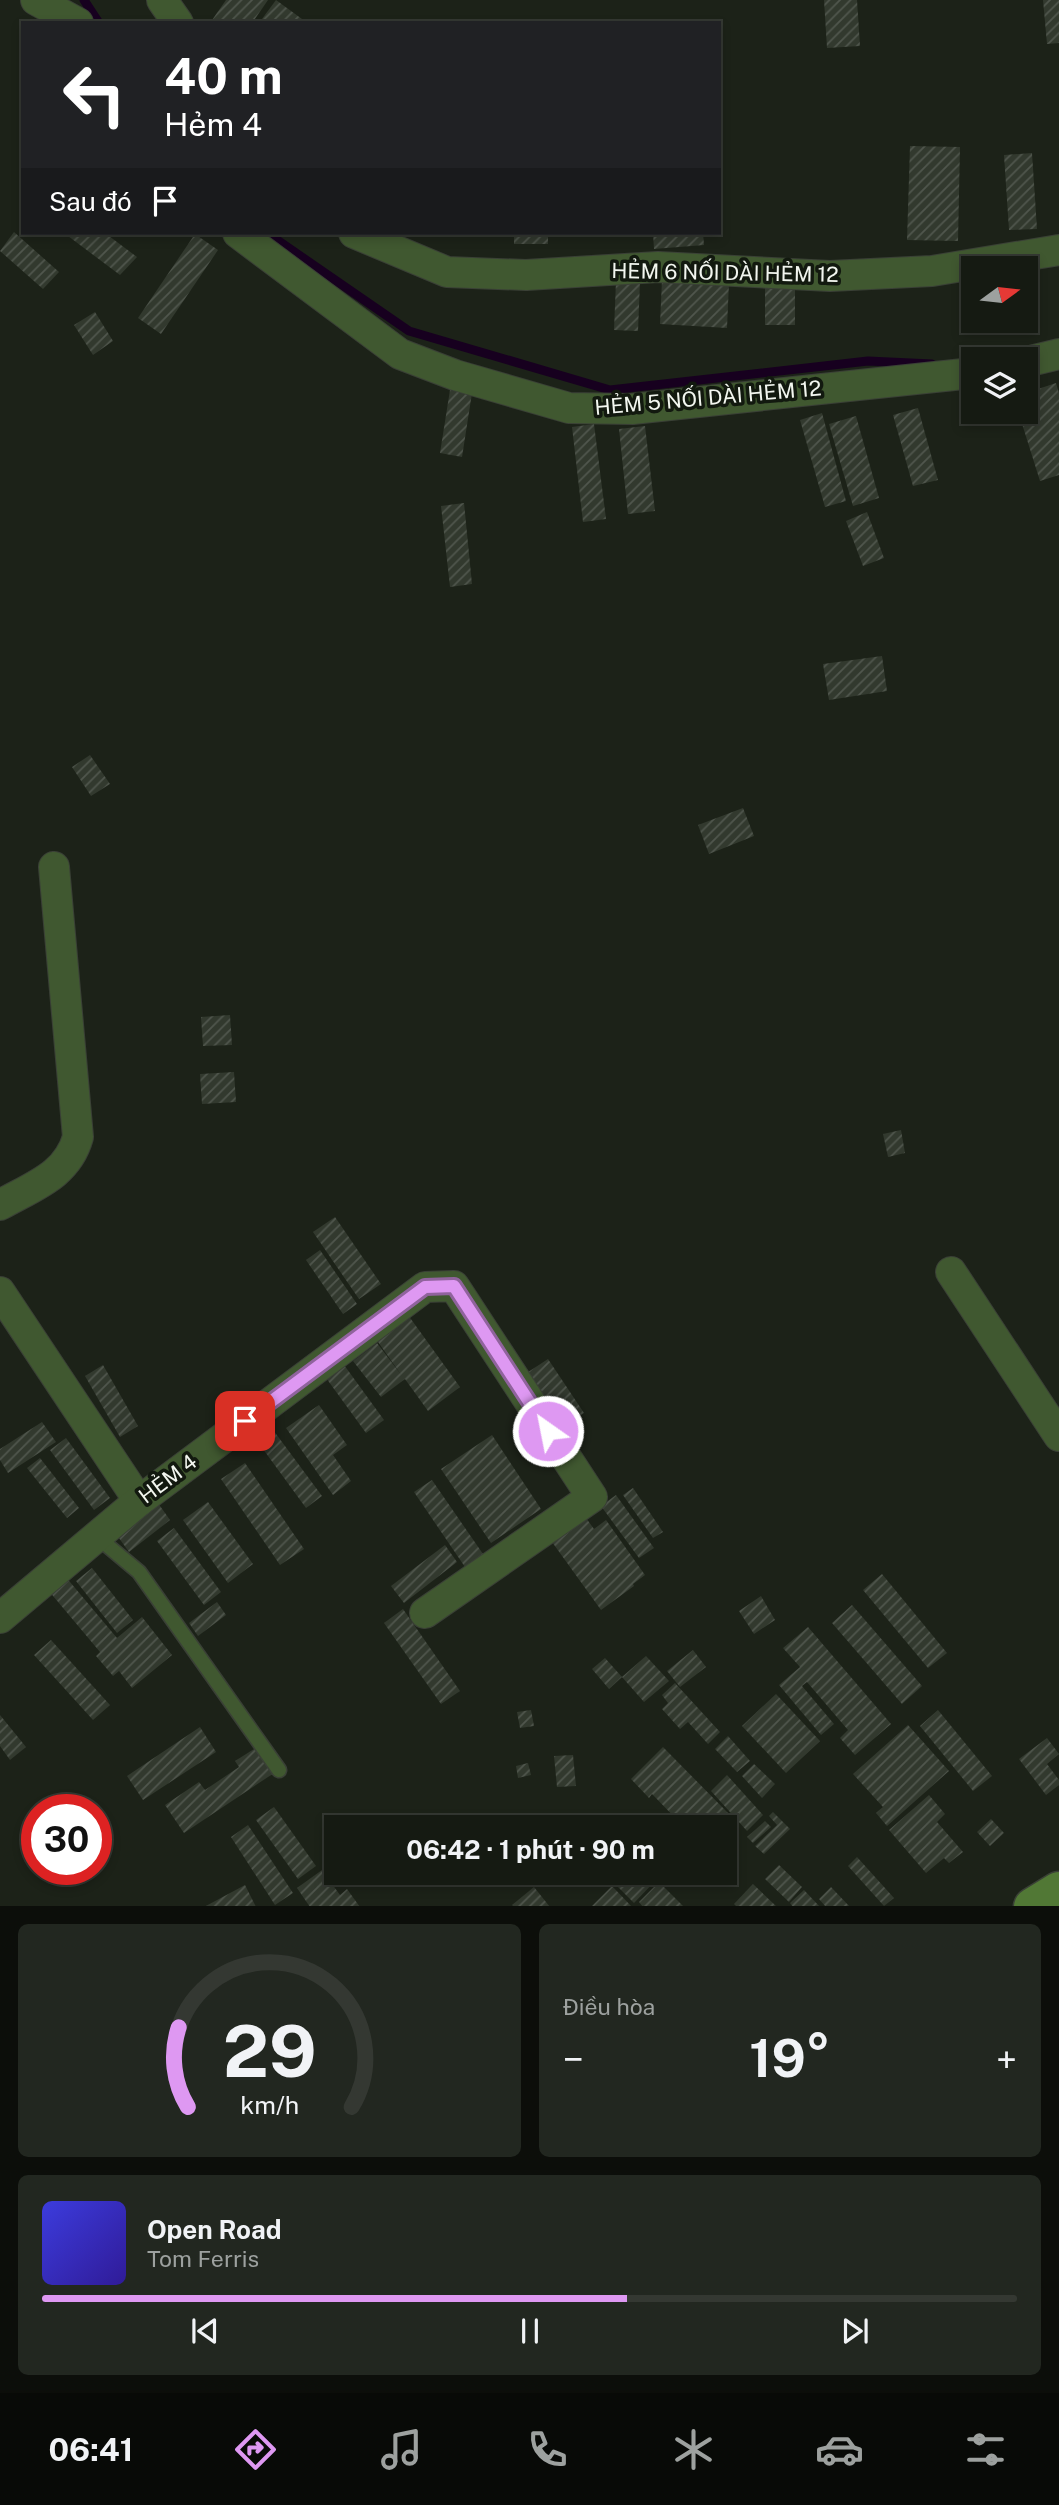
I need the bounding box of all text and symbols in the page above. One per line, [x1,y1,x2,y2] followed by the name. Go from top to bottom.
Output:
[164,47,283,105] text: 40 m
[49,49,140,140] icon: left
[164,106,262,143] text: Hẻm 4
[146,182,184,220] icon: arrive
[49,186,132,217] text: Sau đó
[611,256,839,287] street label: HẺM 6 NỐI DÀI HẺM 12
[961,256,1038,332] north arrow
[961,256,1038,424] map controls
[961,347,1038,424] button: layers
[593,373,822,420] street label: HẺM 5 NỐI DÀI HẺM 12
[215,1391,275,1451] pin
[511,1394,585,1468] position arrow
[226,1402,264,1440] icon: arrive
[133,1448,202,1508] street label: HẺM 4
[21,1794,112,1885] speed limit sign: 30
[406,1834,655,1865] text: 06:42 · 1 phút · 90 m
[563,1993,655,2020] text: Điều hòa
[222,2008,316,2093] text: 29
[749,2028,830,2089] text: 19°
[563,2037,584,2082] text: −
[996,2037,1017,2082] text: +
[240,2089,299,2119] text: km/h
[147,2214,282,2245] text: Open Road
[147,2245,259,2272] text: Tom Ferris
[186,2312,224,2350] icon: previous
[511,2312,549,2350] icon: pause
[836,2312,874,2350] icon: next
[231,2425,280,2474] icon: directions
[377,2425,426,2474] icon: music
[523,2425,572,2474] icon: phone
[669,2425,718,2474] icon: climate
[815,2425,864,2474] icon: car
[961,2425,1010,2474] icon: filters
[49,2431,133,2468] text: 06:41

